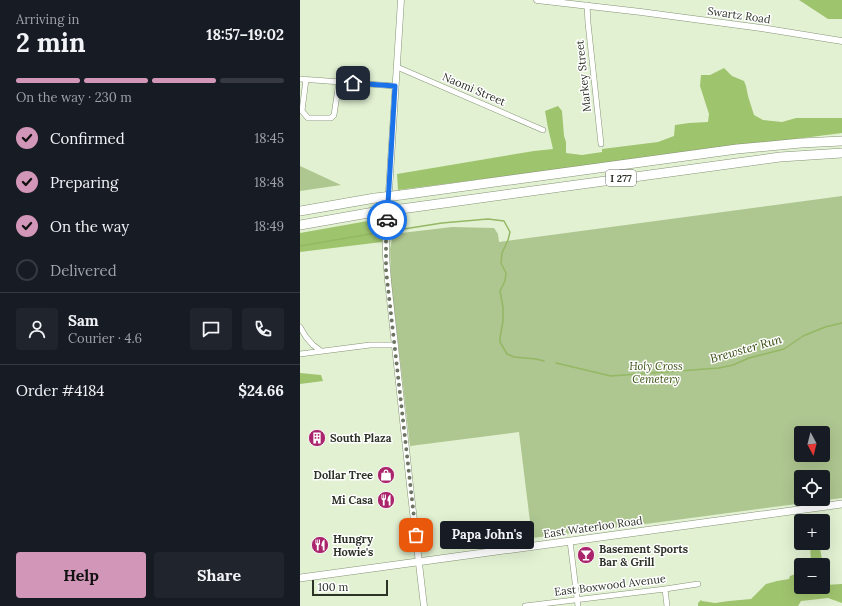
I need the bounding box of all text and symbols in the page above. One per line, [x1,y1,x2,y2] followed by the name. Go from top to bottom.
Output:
[706,4,772,26] street label: Swartz Road
[16,11,79,28] text: Arriving in
[206,25,284,44] text: 18:57–19:02
[16,26,86,59] text: 2 min
[572,39,594,113] street label: Markey Street
[336,66,370,100] pin
[440,69,508,109] street label: Naomi Street
[342,72,364,94] icon: home
[16,89,132,106] text: On the way · 230 m
[16,127,38,149] icon: check
[50,129,125,148] text: Confirmed
[255,130,284,147] text: 18:45
[606,170,636,186] road number: I 277
[16,171,38,193] icon: check
[50,173,118,192] text: Preparing
[254,174,284,191] text: 18:48
[367,200,407,240] courier
[376,209,398,231] icon: car
[16,215,38,237] icon: check
[50,217,129,236] text: On the way
[254,218,284,235] text: 18:49
[50,261,117,280] text: Delivered
[16,308,58,350] button: person
[190,308,232,350] button: chat
[242,308,284,350] button: phone
[68,311,99,330] text: Sam
[68,330,142,347] text: Courier · 4.6
[708,331,784,366] water label: Brewster Run
[629,359,683,386] park label: Holy Cross Cemetery
[16,381,104,400] text: Order #4184
[238,381,284,400] text: $24.66
[794,426,830,462] north arrow
[794,426,830,594] map controls
[307,428,327,448] building icon: South Plaza
[330,431,392,445] place label: South Plaza
[376,465,396,485] shop icon: Dollar Tree
[314,468,373,482] place label: Dollar Tree
[794,470,830,506] button: locate
[376,490,396,510] restaurant icon: Mi Casa
[331,493,373,507] place label: Mi Casa
[542,513,644,541] street label: East Waterloo Road
[794,514,830,550] button: +
[399,518,433,552] pin
[440,521,534,549] callout: Papa John's
[405,524,427,546] icon: bag
[452,526,522,543] text: Papa John's
[333,532,374,559] place label: Hungry Howie's
[310,535,330,555] restaurant icon: Hungry Howie's
[599,542,688,569] place label: Basement Sports Bar & Grill
[576,545,596,565] bar icon: Basement Sports Bar & Grill
[16,552,146,598] button: Help
[154,552,284,598] button: Share
[794,558,830,594] button: −
[553,571,667,599] street label: East Boxwood Avenue
[312,578,388,597] scale bar
[318,580,348,594] text: 100 m

